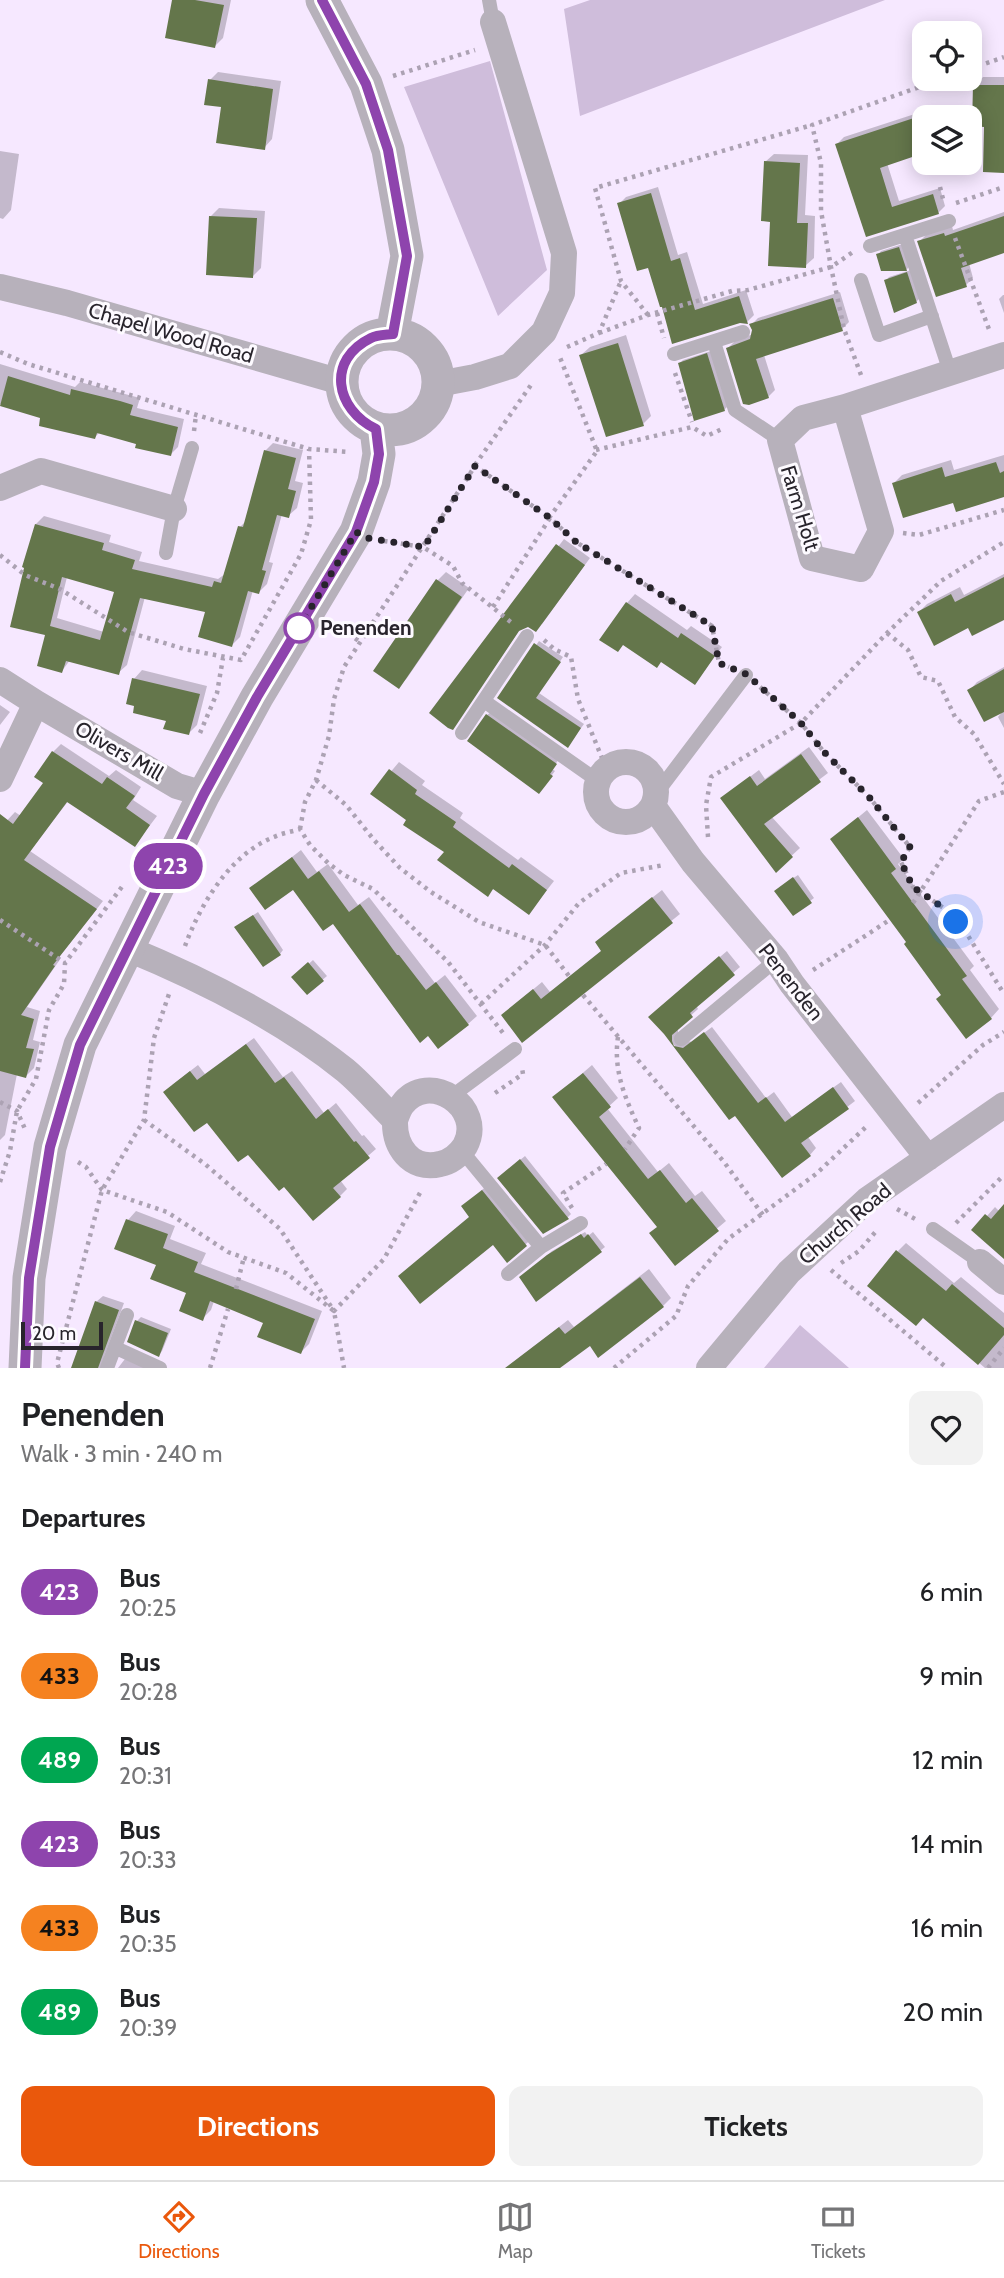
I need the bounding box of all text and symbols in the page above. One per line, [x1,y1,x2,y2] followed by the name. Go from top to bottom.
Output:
[912,21,982,175] map controls
[912,21,982,91] button: locate
[912,105,982,175] button: layers
[86,297,257,368] street label: Chapel Wood Road
[776,462,825,553] street label: Farm Holt
[284,613,314,643] marker: Penenden
[320,615,411,640] place label: Penenden
[71,715,168,786] street label: Olivers Mill
[128,843,208,889] line badge: 423
[148,851,188,880] text: 423
[938,904,973,939] your location
[754,938,829,1025] street label: Penenden
[793,1178,896,1269] street label: Church Road
[21,1319,103,1351] scale bar
[32,1322,76,1345] text: 20 m
[909,1391,983,1465] button: heart
[21,1394,165,1434] text: Penenden
[21,1440,223,1468] text: Walk · 3 min · 240 m
[21,1502,145,1534] text: Departures
[119,1562,160,1594] text: Bus
[920,1576,983,1608] text: 6 min
[39,1577,80,1606] text: 423
[119,1594,176,1622] text: 20:25
[119,1646,160,1678] text: Bus
[920,1660,983,1692] text: 9 min
[39,1661,80,1690] text: 433
[119,1678,178,1706] text: 20:28
[119,1730,160,1762] text: Bus
[912,1744,983,1776] text: 12 min
[38,1745,81,1774] text: 489
[119,1762,172,1790] text: 20:31
[119,1814,160,1846] text: Bus
[911,1828,983,1860] text: 14 min
[39,1829,80,1858] text: 423
[119,1846,177,1874] text: 20:33
[119,1898,160,1930] text: Bus
[911,1912,983,1944] text: 16 min
[39,1913,80,1942] text: 433
[119,1930,177,1958] text: 20:35
[119,1982,160,2014] text: Bus
[903,1996,983,2028] text: 20 min
[38,1997,81,2026] text: 489
[119,2014,177,2042] text: 20:39
[21,2086,495,2166] button: Directions
[509,2086,983,2166] button: Tickets
[138,2198,220,2263] tab: Directions
[496,2198,534,2263] tab: Map
[811,2198,866,2263] tab: Tickets

